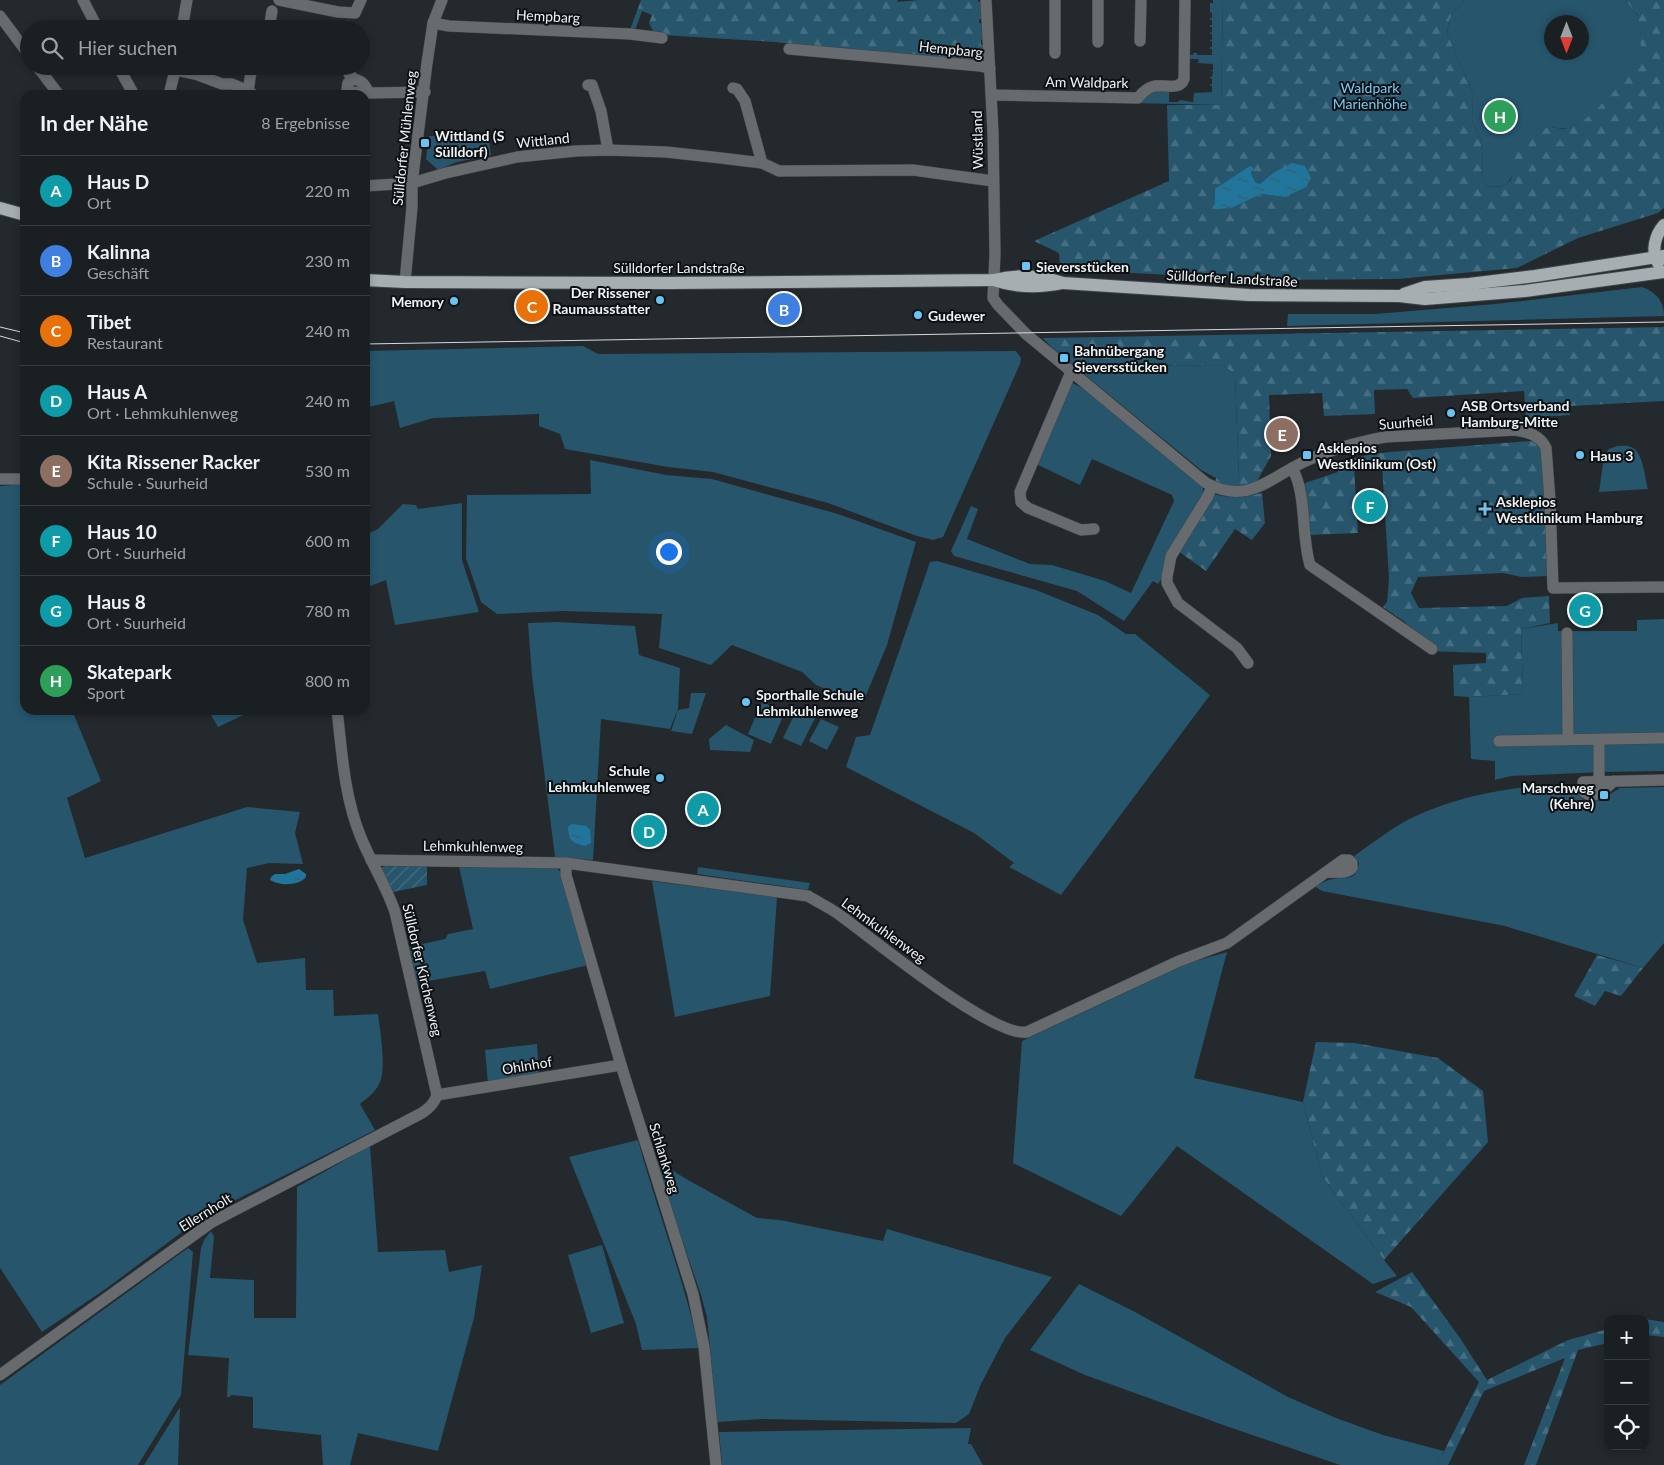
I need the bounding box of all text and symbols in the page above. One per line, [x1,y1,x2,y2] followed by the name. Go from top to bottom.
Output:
[515,6,581,26] street label: Hempbarg
[1544,15,1589,60] north arrow
[20,20,370,75] search box
[38,34,66,62] icon: search
[78,36,177,59] text: Hier suchen
[918,37,984,61] street label: Hempbarg
[388,70,420,206] street label: Sülldorfer Mühlenweg
[1045,73,1130,91] street label: Am Waldpark
[1333,79,1407,112] park label: Waldpark Marienhöhe
[1484,97,1516,135] pin: H
[40,110,148,135] text: In der Nähe
[968,110,986,170] street label: Wüstland
[261,113,350,132] text: 8 Ergebnisse
[435,127,505,160] place label: Wittland (S Sülldorf)
[516,129,570,151] street label: Wittland
[419,137,431,149] marker: Wittland (S Sülldorf)
[87,170,149,193] text: Haus D
[50,181,62,200] text: A
[305,181,350,200] text: 220 m
[87,193,111,212] text: Ort
[87,240,150,263] text: Kalinna
[51,251,61,270] text: B
[305,251,350,270] text: 230 m
[1036,258,1129,275] place label: Sieversstücken
[613,259,745,276] street label: Sülldorfer Landstraße
[1020,260,1032,272] marker: Sieversstücken
[87,263,149,282] text: Geschäft
[1166,266,1298,290] street label: Sülldorfer Landstraße
[552,284,651,317] place label: Der Rissener Raumausstatter
[516,287,548,325] pin: C
[768,290,800,328] pin: B
[391,293,445,310] place label: Memory
[654,294,666,306] marker: Der Rissener Raumausstatter
[448,295,460,307] marker: Memory
[928,307,986,324] place label: Gudewer
[912,309,924,321] marker: Gudewer
[87,310,131,333] text: Tibet
[51,321,61,340] text: C
[305,321,350,340] text: 240 m
[87,333,163,352] text: Restaurant
[1074,342,1167,375] place label: Bahnübergang Sieversstücken
[1058,352,1070,364] marker: Bahnübergang Sieversstücken
[87,380,147,403] text: Haus A
[50,391,62,410] text: D
[305,391,350,410] text: 240 m
[1460,397,1569,430] place label: ASB Ortsverband Hamburg-Mitte
[87,403,238,422] text: Ort · Lehmkuhlenweg
[1445,407,1457,419] marker: ASB Ortsverband Hamburg-Mitte
[1378,411,1434,433] street label: Suurheid
[1266,415,1298,453] pin: E
[1316,439,1436,472] place label: Asklepios Westklinikum (Ost)
[1590,447,1633,464] place label: Haus 3
[1301,449,1313,461] marker: Asklepios Westklinikum (Ost)
[1574,449,1586,461] marker: Haus 3
[87,450,260,473] text: Kita Rissener Racker
[51,461,61,480] text: E
[305,461,350,480] text: 530 m
[87,473,208,492] text: Schule · Suurheid
[1354,487,1386,525] pin: F
[1495,493,1644,526] place label: Asklepios Westklinikum Hamburg
[1478,502,1492,516] marker: Asklepios Westklinikum Hamburg
[87,520,157,543] text: Haus 10
[51,531,61,550] text: F
[305,531,350,550] text: 600 m
[656,539,682,565] your location
[87,543,186,562] text: Ort · Suurheid
[87,590,146,613] text: Haus 8
[1569,591,1601,629] pin: G
[50,601,62,620] text: G
[305,601,350,620] text: 780 m
[87,613,186,632] text: Ort · Suurheid
[87,660,172,683] text: Skatepark
[50,671,62,690] text: H
[305,671,350,690] text: 800 m
[87,683,125,702] text: Sport
[756,686,864,719] place label: Sporthalle Schule Lehmkuhlenweg
[740,696,752,708] marker: Sporthalle Schule Lehmkuhlenweg
[548,762,651,795] place label: Schule Lehmkuhlenweg
[654,772,666,784] marker: Schule Lehmkuhlenweg
[1522,779,1595,812] place label: Marschweg (Kehre)
[1598,789,1610,801] marker: Marschweg (Kehre)
[687,790,719,828] pin: A
[633,812,665,850] pin: D
[423,837,523,855] street label: Lehmkuhlenweg
[838,894,930,966] street label: Lehmkuhlenweg
[399,902,447,1038] street label: Sülldorfer Kirchenweg
[501,1053,553,1077] street label: Ohlnhof
[646,1121,684,1195] street label: Schlankweg
[175,1189,235,1235] street label: Ellernholt
[1604,1315,1649,1450] map controls
[1604,1315,1649,1360] button: +
[1604,1360,1649,1405] button: −
[1604,1405,1649,1450] button: locate

